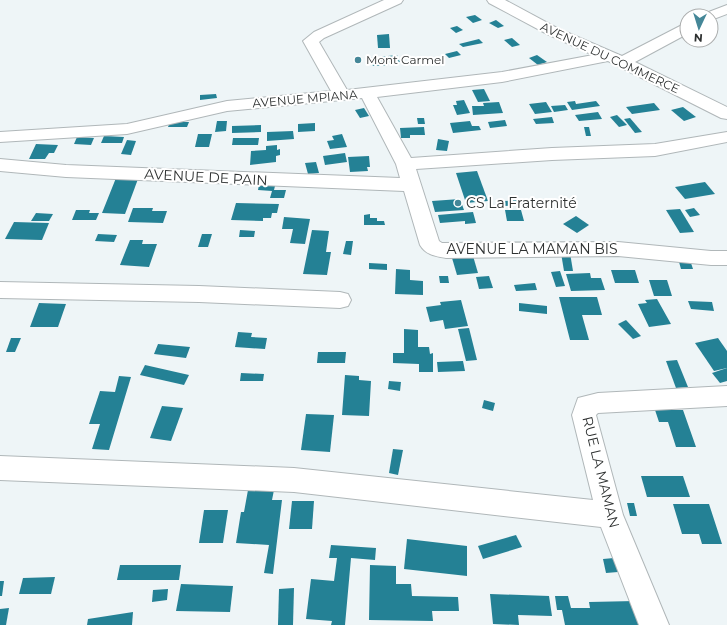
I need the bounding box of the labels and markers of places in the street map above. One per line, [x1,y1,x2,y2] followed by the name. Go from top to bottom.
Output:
[366,52,445,67] place label: Mont Carmel
[353,55,363,65] marker: Mont Carmel
[466,194,577,212] place label: CS La Fraternité
[453,198,463,208] marker: CS La Fraternité

